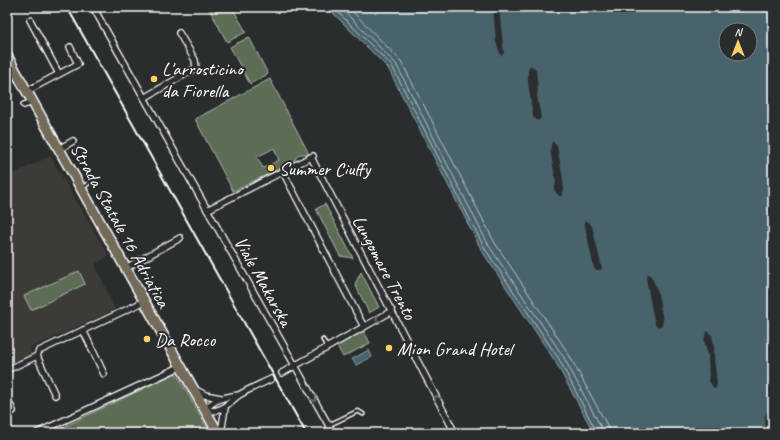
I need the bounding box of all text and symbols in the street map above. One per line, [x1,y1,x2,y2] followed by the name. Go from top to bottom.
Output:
[718,22,758,62] north arrow
[735,25,744,39] text: N
[162,57,245,103] place label: L'arrosticino da Fiorella
[149,74,159,84] marker: L'arrosticino da Fiorella
[65,139,176,314] street label: Strada Statale 16 Adriatica
[279,157,372,181] place label: Summer Ciuffy
[266,163,276,173] marker: Summer Ciuffy
[347,211,422,325] street label: Lungomare Trento
[229,232,299,333] street label: Viale Makarska
[375,315,382,322] one-way arrow
[155,328,216,352] place label: Da Rocco
[142,334,152,344] marker: Da Rocco
[397,337,516,361] place label: Mion Grand Hotel
[384,343,394,353] marker: Mion Grand Hotel
[309,395,316,402] one-way arrow
[434,395,442,403] one-way arrow

